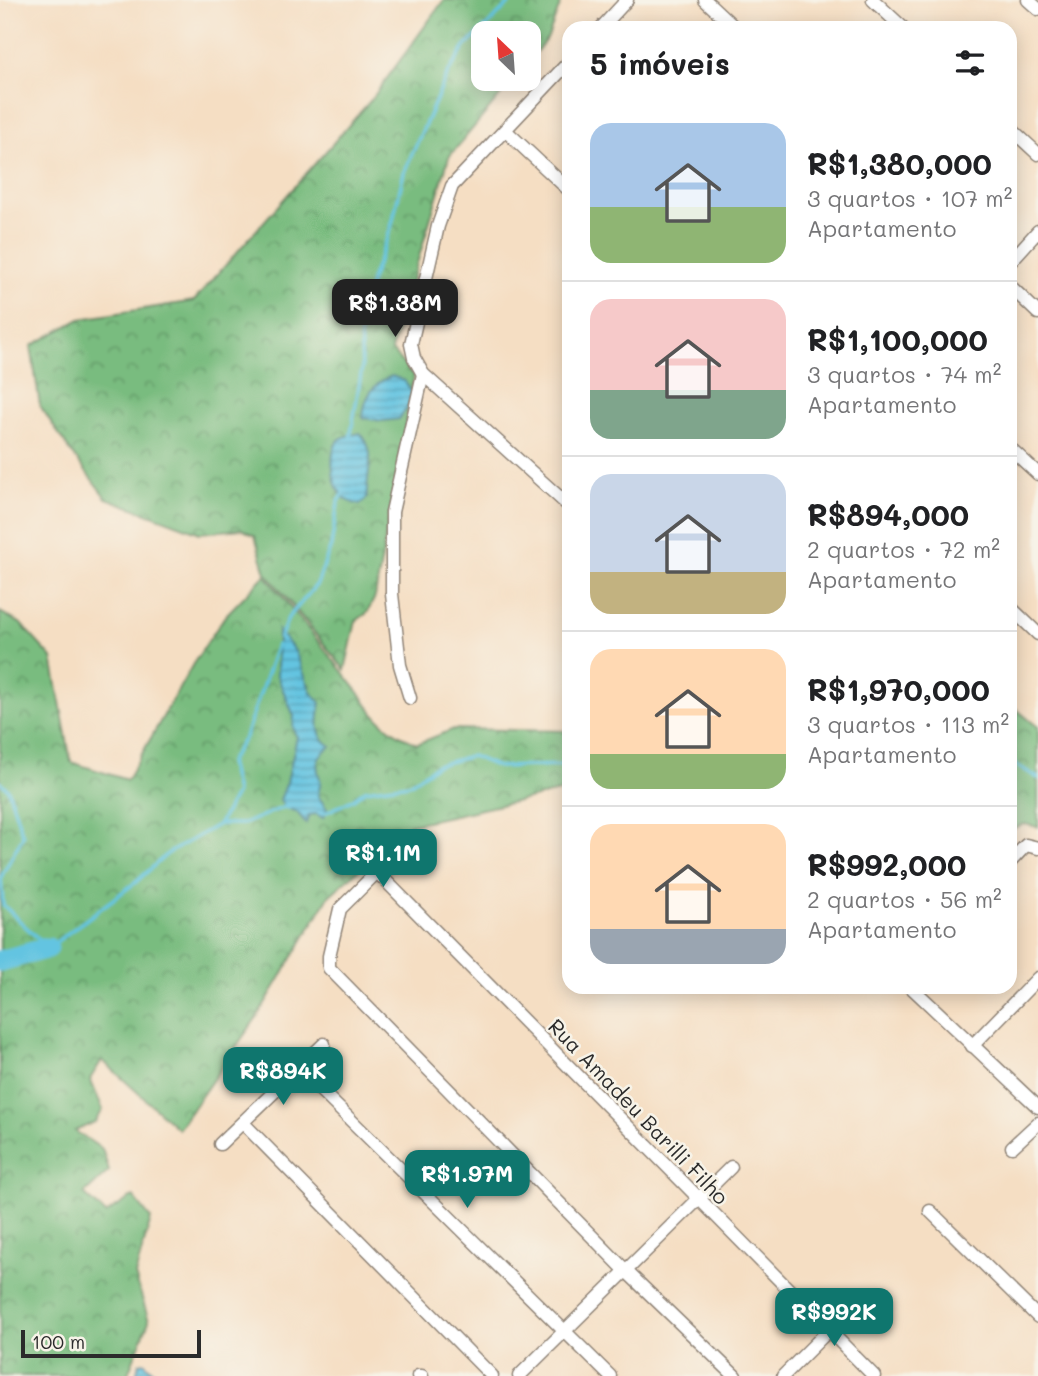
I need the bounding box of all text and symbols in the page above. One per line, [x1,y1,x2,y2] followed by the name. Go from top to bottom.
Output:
[471,21,541,91] north arrow
[471,21,541,91] map controls
[590,43,730,83] text: 5 imóveis
[951,44,989,82] icon: filters
[807,143,992,183] text: R$1,380,000
[646,151,730,235] icon: home
[807,183,1012,213] text: 3 quartos · 107 m²
[807,213,957,243] text: Apartamento
[330,280,460,339] pin: R$1.38M
[348,287,442,317] text: R$1.38M
[807,319,988,359] text: R$1,100,000
[646,327,730,411] icon: home
[807,359,1001,389] text: 3 quartos · 74 m²
[807,389,957,419] text: Apartamento
[807,494,969,534] text: R$894,000
[646,502,730,586] icon: home
[807,534,1000,564] text: 2 quartos · 72 m²
[807,564,957,594] text: Apartamento
[807,669,990,709] text: R$1,970,000
[646,677,730,761] icon: home
[807,709,1009,739] text: 3 quartos · 113 m²
[807,739,957,769] text: Apartamento
[326,830,440,889] pin: R$1.1M
[345,837,421,867] text: R$1.1M
[807,844,966,884] text: R$992,000
[646,852,730,936] icon: home
[807,884,1002,914] text: 2 quartos · 56 m²
[807,914,957,944] text: Apartamento
[543,1012,735,1210] street label: Rua Amadeu Barilli Filho
[226,1048,340,1107] pin: R$894K
[239,1055,327,1085] text: R$894K
[402,1150,532,1210] pin: R$1.97M
[421,1158,513,1188] text: R$1.97M
[777,1288,891,1348] pin: R$992K
[791,1296,877,1326] text: R$992K
[21,1327,201,1359] scale bar
[32,1329,85,1354] text: 100 m

